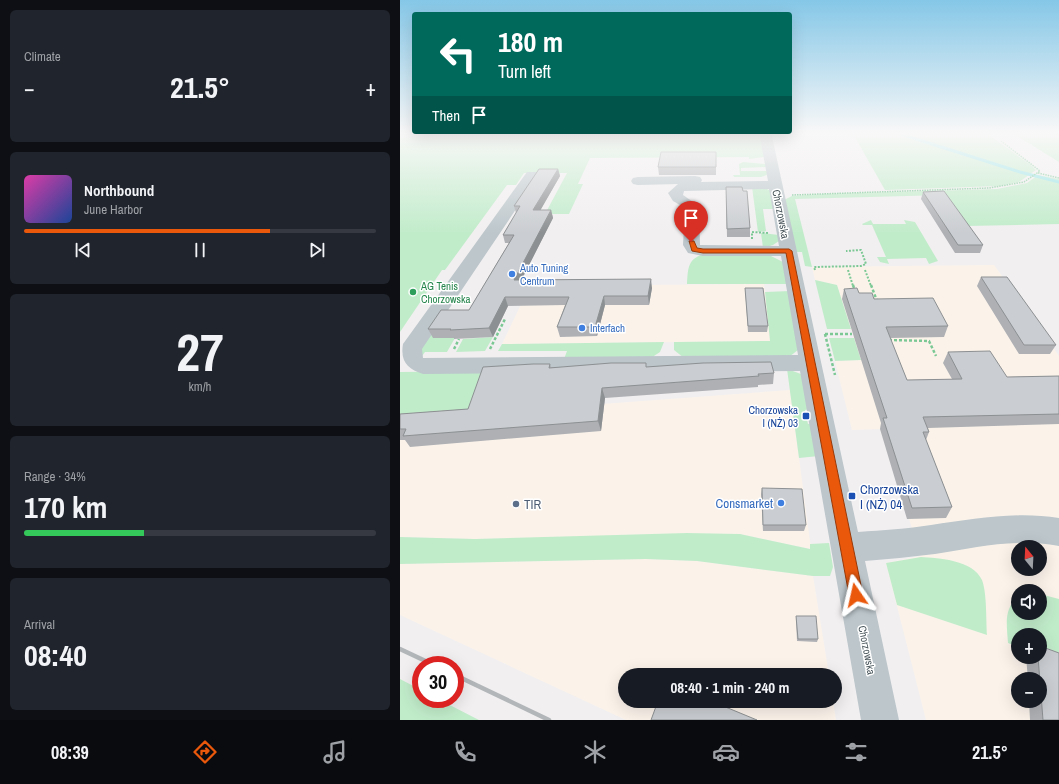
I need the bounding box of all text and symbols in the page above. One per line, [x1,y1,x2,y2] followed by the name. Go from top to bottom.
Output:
[498,23,563,61] text: 180 m
[432,28,484,80] icon: left
[24,48,61,65] text: Climate
[498,59,551,84] text: Turn left
[170,67,230,107] text: 21.5°
[24,73,35,103] text: −
[365,73,376,103] text: +
[468,104,490,126] icon: arrive
[432,105,460,126] text: Then
[84,180,154,201] text: Northbound
[769,188,793,240] street label: Chorzowska
[84,201,143,218] text: June Harbor
[674,201,708,242] pin
[680,207,702,229] icon: arrive
[72,239,94,261] icon: previous
[189,239,211,261] icon: pause
[306,239,328,261] icon: next
[519,261,568,288] place label: Auto Tuning Centrum
[507,269,517,279] marker: Auto Tuning Centrum
[420,279,471,306] place label: AG Tenis Chorzowska
[408,287,418,297] marker: AG Tenis Chorzowska
[176,317,224,387] text: 27
[590,321,625,335] place label: Interfach
[577,323,587,333] marker: Interfach
[188,378,212,395] text: km/h
[748,403,798,430] place label: Chorzowska I (NŻ) 03
[801,411,811,421] marker: Chorzowska I (NŻ) 03
[24,468,86,485] text: Range · 34%
[860,481,919,513] place label: Chorzowska I (NŻ) 04
[24,487,107,527] text: 170 km
[847,491,857,501] marker: Chorzowska I (NŻ) 04
[716,495,773,512] place label: Consmarket
[524,496,541,513] place label: TIR
[776,498,786,508] marker: Consmarket
[511,499,521,509] marker: TIR
[1011,540,1047,576] north arrow
[1011,540,1047,708] map controls
[835,574,877,616] position arrow
[1011,584,1047,620] button: sound
[24,616,55,633] text: Arrival
[855,624,879,676] street label: Chorzowska
[1011,628,1047,664] button: +
[24,635,87,675] text: 08:40
[412,656,464,708] speed limit sign: 30
[1011,672,1047,708] button: −
[671,677,789,698] text: 08:40 · 1 min · 240 m
[191,738,219,766] icon: directions
[321,738,349,766] icon: music
[451,738,479,766] icon: phone
[581,738,609,766] icon: climate
[712,738,740,766] icon: car
[842,738,870,766] icon: filters
[51,740,89,765] text: 08:39
[972,740,1008,765] text: 21.5°

